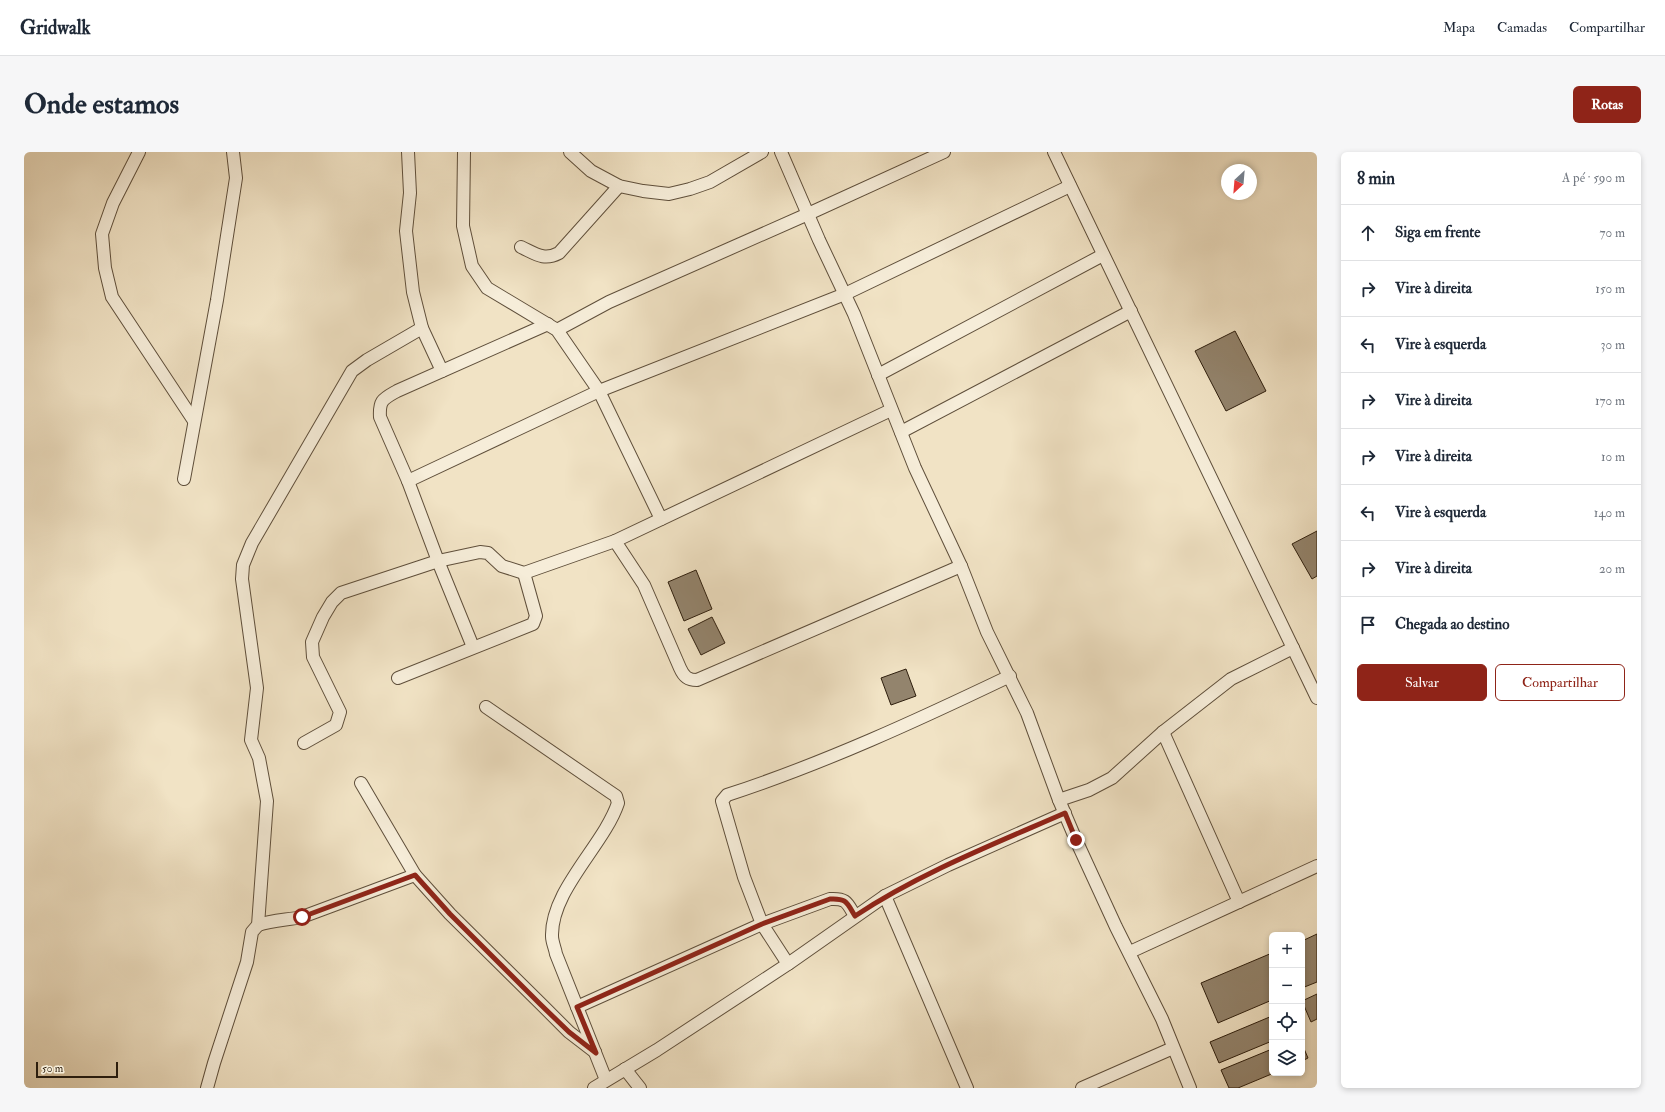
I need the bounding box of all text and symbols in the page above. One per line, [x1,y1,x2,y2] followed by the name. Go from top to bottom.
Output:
[20,16,91,40] text: Gridwalk
[1443,19,1475,36] text: Mapa
[1497,19,1547,36] text: Camadas
[1569,19,1645,36] text: Compartilhar
[1573,86,1641,123] button: Rotas
[24,87,179,122] text: Onde estamos
[1221,164,1257,200] north arrow
[1357,168,1395,189] text: 8 min
[1562,170,1625,186] text: A pé · 590 m
[1357,222,1379,244] icon: ahead
[1395,223,1481,242] text: Siga em frente
[1600,225,1625,241] text: 70 m
[1357,278,1379,300] icon: right
[1395,279,1472,298] text: Vire à direita
[1595,281,1625,297] text: 150 m
[1357,334,1379,356] icon: left
[1395,335,1486,354] text: Vire à esquerda
[1601,337,1625,353] text: 30 m
[1357,390,1379,412] icon: right
[1395,391,1472,410] text: Vire à direita
[1595,393,1625,409] text: 170 m
[1357,446,1379,468] icon: right
[1395,447,1472,466] text: Vire à direita
[1601,449,1625,465] text: 10 m
[1357,502,1379,524] icon: left
[1395,503,1486,522] text: Vire à esquerda
[1594,505,1625,521] text: 140 m
[1357,558,1379,580] icon: right
[1395,559,1472,578] text: Vire à direita
[1599,561,1625,577] text: 20 m
[1357,614,1379,636] icon: arrive
[1395,615,1510,634] text: Chegada ao destino
[1357,664,1487,701] button: Salvar
[1495,664,1625,701] button: Compartilhar
[1067,831,1085,849] route end
[293,908,311,926] route start
[1269,932,1305,1076] map controls
[1269,932,1305,968] button: +
[1269,968,1305,1004] button: −
[1269,1004,1305,1040] button: locate
[1269,1040,1305,1076] button: layers
[36,1060,118,1079] scale bar
[42,1062,63,1075] text: 50 m

